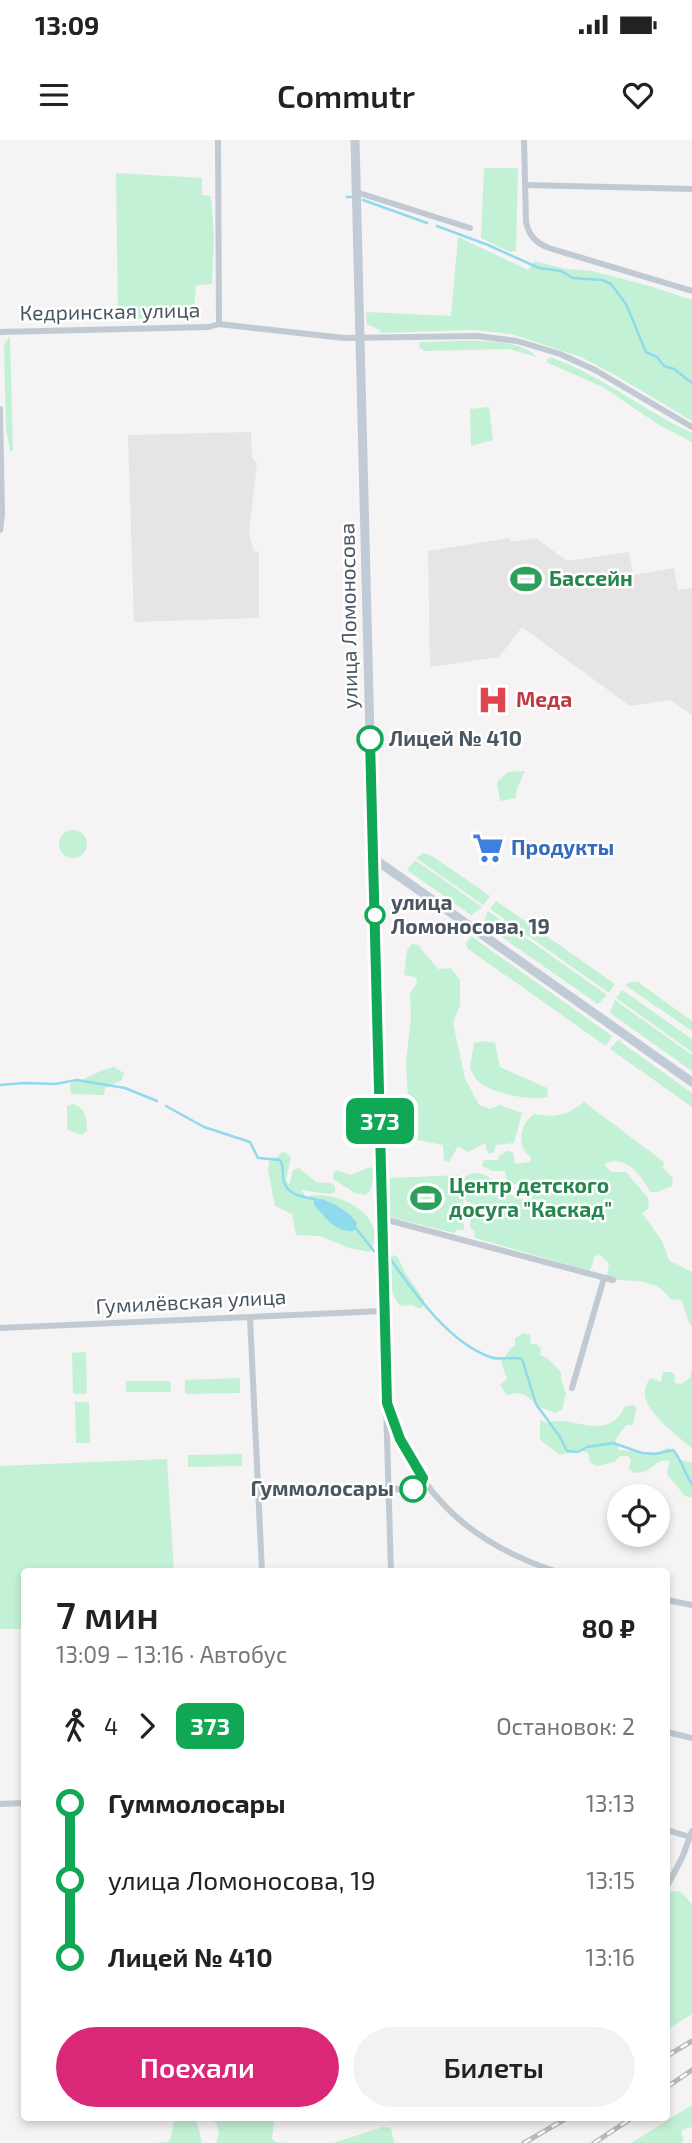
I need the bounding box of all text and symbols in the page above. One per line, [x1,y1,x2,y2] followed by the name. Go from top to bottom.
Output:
[35,9,99,40] text: 13:09
[35,76,73,114] icon: menu
[277,76,415,114] text: Commutr
[619,76,657,114] icon: heart
[19,296,201,326] street label: Кедринская улица
[333,523,363,709] street label: улица Ломоносова
[509,562,543,596] sports icon: Бассейн
[549,565,633,590] place label: Бассейн
[476,683,510,717] hospital icon: Меда
[516,686,572,711] place label: Меда
[389,725,522,750] place label: Лицей № 410
[357,726,383,752] marker: Лицей № 410
[471,831,505,865] supermarket icon: Продукты
[511,834,614,859] place label: Продукты
[391,889,550,938] place label: улица Ломоносова, 19
[365,905,385,925] marker: улица Ломоносова, 19
[340,1098,420,1144] line badge: 373
[360,1106,400,1135] text: 373
[449,1172,612,1221] place label: Центр детского досуга "Каскад"
[409,1181,443,1215] sports icon: Центр детского досуга "Каскад"
[95,1283,287,1319] street label: Гумилёвская улица
[251,1475,394,1500] place label: Гуммолосары
[400,1476,426,1502] marker: Гуммолосары
[607,1484,670,1547] map controls
[607,1484,670,1547] button: locate
[56,1591,159,1637] text: 7 мин
[581,1612,635,1643] text: 80 ₽
[56,1640,287,1668] text: 13:09 – 13:16 · Автобус
[56,1707,94,1745] icon: walk
[128,1707,166,1745] icon: forward
[190,1711,230,1740] text: 373
[104,1712,118,1740] text: 4
[496,1712,635,1740] text: Остановок: 2
[108,1787,286,1818] text: Гуммолосары
[586,1789,635,1817] text: 13:13
[108,1864,376,1895] text: улица Ломоносова, 19
[586,1866,635,1894] text: 13:15
[108,1941,273,1972] text: Лицей № 410
[585,1943,635,1971] text: 13:16
[56,2027,339,2107] button: Поехали
[353,2027,635,2107] button: Билеты

